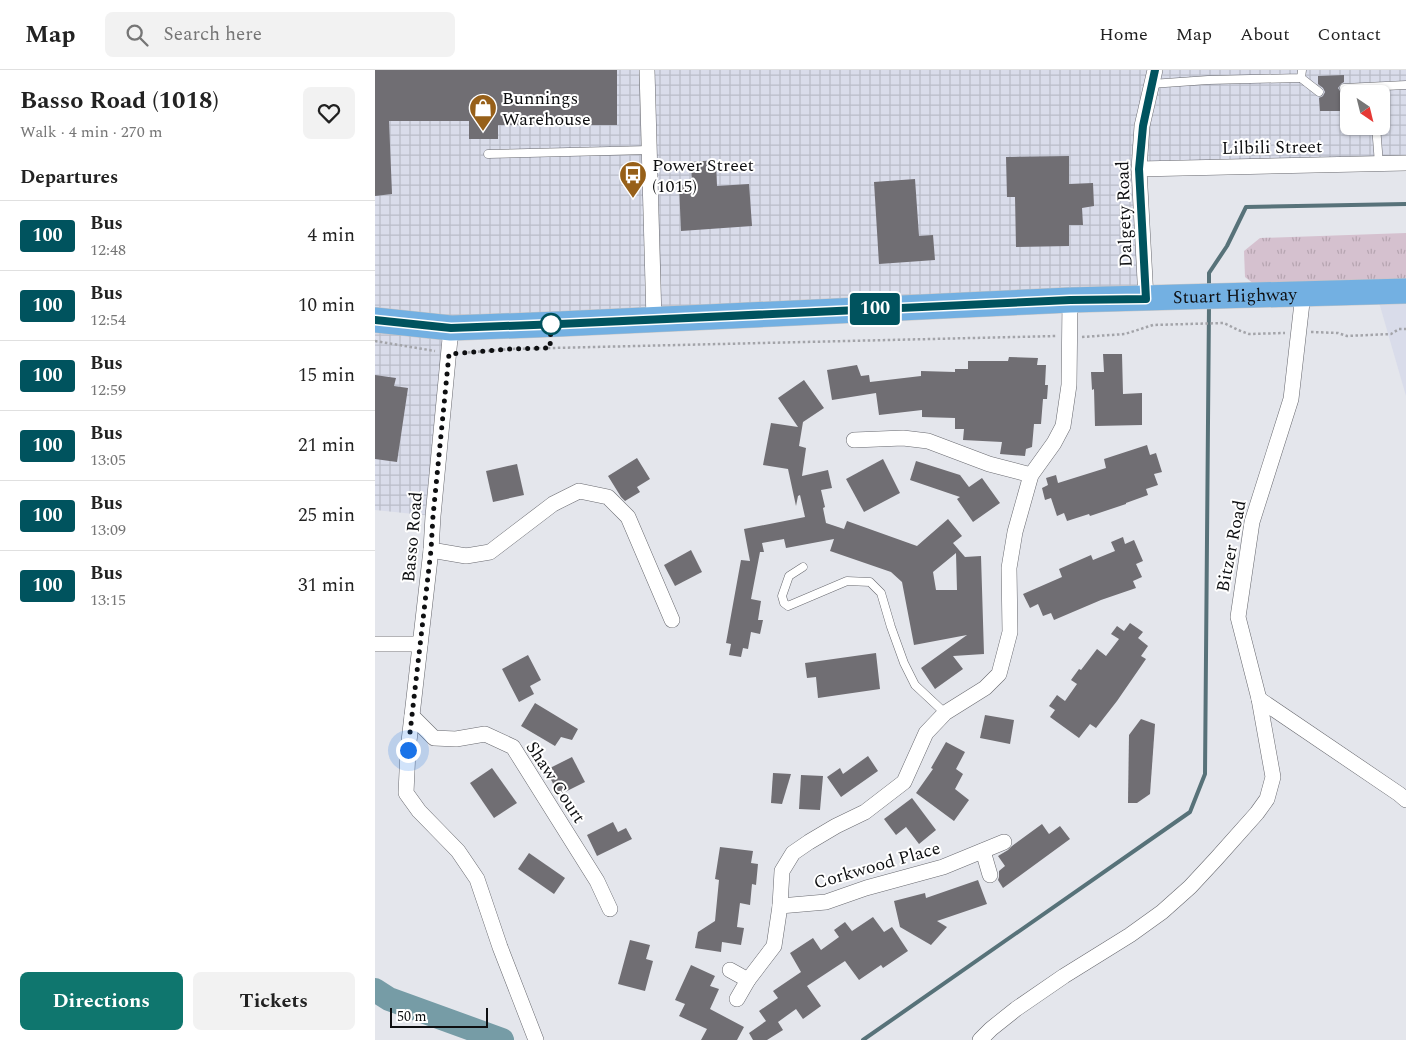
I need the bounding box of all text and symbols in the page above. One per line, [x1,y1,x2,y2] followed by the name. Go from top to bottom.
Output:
[105,12,455,57] search box
[25,17,75,53] text: Map
[163,20,262,49] text: Search here
[123,21,151,49] icon: search
[1099,21,1148,48] text: Home
[1176,21,1212,48] text: Map
[1240,21,1290,48] text: About
[1318,21,1381,48] text: Contact
[20,83,219,119] text: Basso Road (1018)
[502,85,591,133] place label: Bunnings Warehouse
[1340,85,1390,135] north arrow
[1340,85,1390,135] map controls
[303,87,355,139] button: heart
[468,93,498,132] shop icon: Bunnings Warehouse
[20,120,163,144] text: Walk · 4 min · 270 m
[1221,133,1323,162] street label: Lilbili Street
[652,152,754,200] place label: Power Street (1015)
[618,160,648,199] bus stop icon: Power Street (1015)
[1109,160,1140,268] street label: Dalgety Road
[20,163,118,192] text: Departures
[90,209,123,238] text: Bus
[307,221,355,250] text: 4 min
[32,222,63,249] text: 100
[90,238,126,262] text: 12:48
[90,279,123,308] text: Bus
[1172,281,1299,311] street label: Stuart Highway
[298,291,355,320] text: 10 min
[32,292,63,319] text: 100
[846,293,904,325] line badge: 100
[860,295,890,322] text: 100
[90,308,126,332] text: 12:54
[540,313,562,335] unlabelled marker
[90,349,123,378] text: Bus
[298,361,355,390] text: 15 min
[32,362,63,389] text: 100
[90,378,126,402] text: 12:59
[90,419,123,448] text: Bus
[298,431,355,460] text: 21 min
[32,432,63,459] text: 100
[90,448,126,472] text: 13:05
[90,489,123,518] text: Bus
[395,491,430,583] street label: Basso Road
[1209,498,1254,594] street label: Bitzer Road
[298,501,355,530] text: 25 min
[32,502,63,529] text: 100
[90,518,126,542] text: 13:09
[90,559,123,588] text: Bus
[298,571,355,600] text: 31 min
[32,572,63,599] text: 100
[90,588,126,612] text: 13:15
[519,736,592,829] street label: Shaw Court
[396,738,421,763] your location
[811,834,944,896] street label: Corkwood Place
[20,972,183,1030] button: Directions
[193,972,355,1030] button: Tickets
[390,1005,487,1028] scale bar
[397,1006,427,1027] text: 50 m

